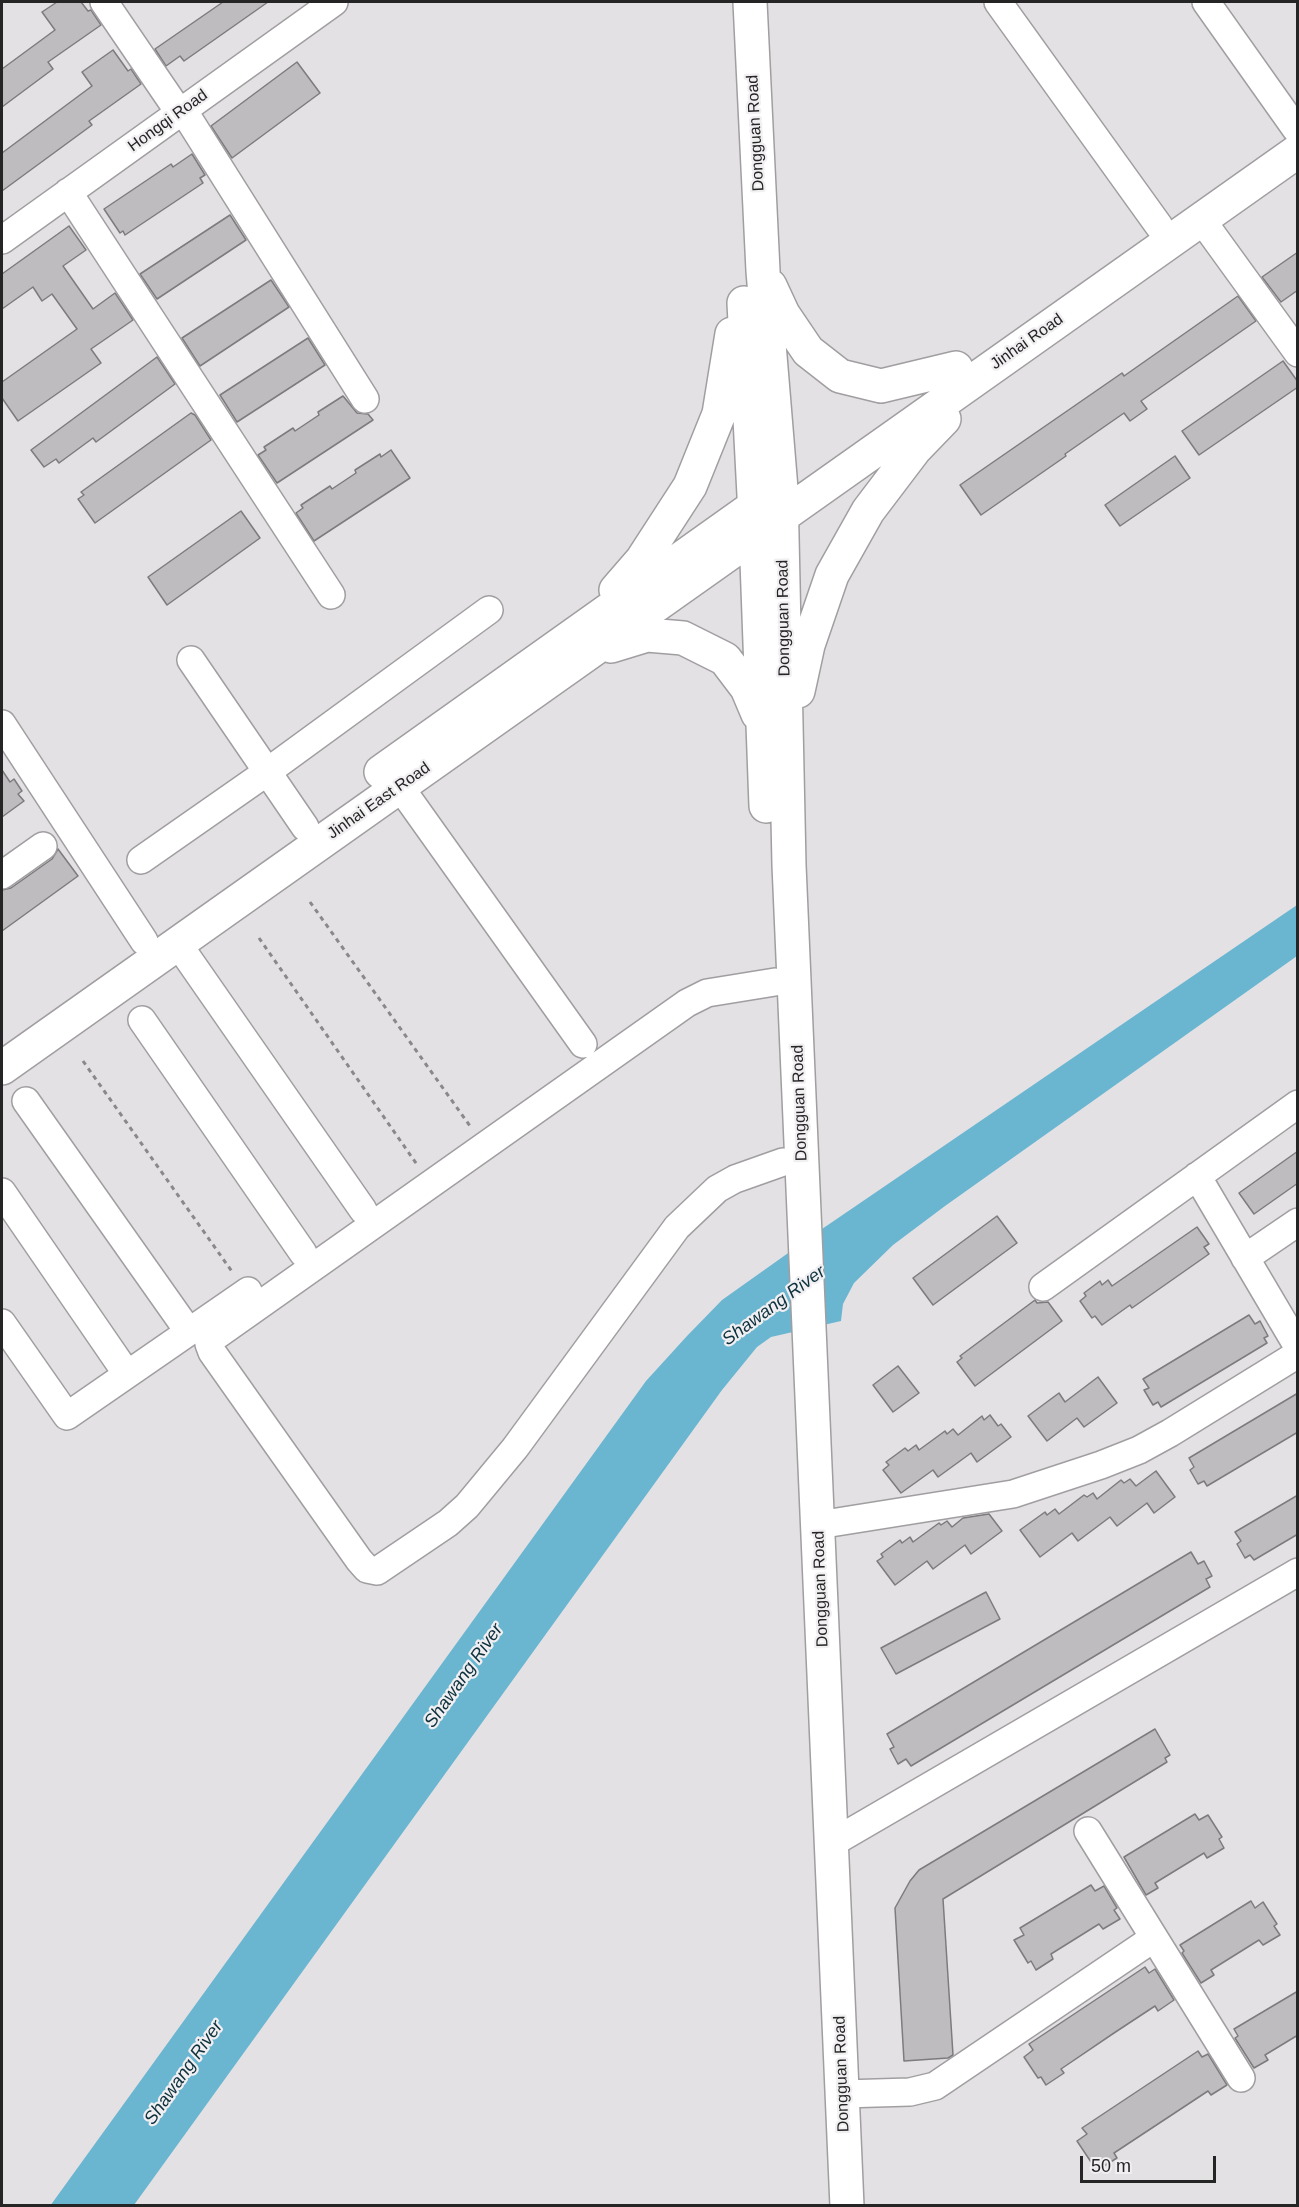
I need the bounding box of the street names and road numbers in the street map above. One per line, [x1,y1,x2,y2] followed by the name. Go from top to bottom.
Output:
[743,74,769,192] street label: Dongguan Road
[125,86,211,156] street label: Hongqi Road
[987,310,1067,374] street label: Jinhai Road
[773,560,795,676] street label: Dongguan Road
[324,758,434,844] street label: Jinhai East Road
[788,1044,812,1162] street label: Dongguan Road
[809,1530,833,1648] street label: Dongguan Road
[830,2015,854,2133] street label: Dongguan Road

